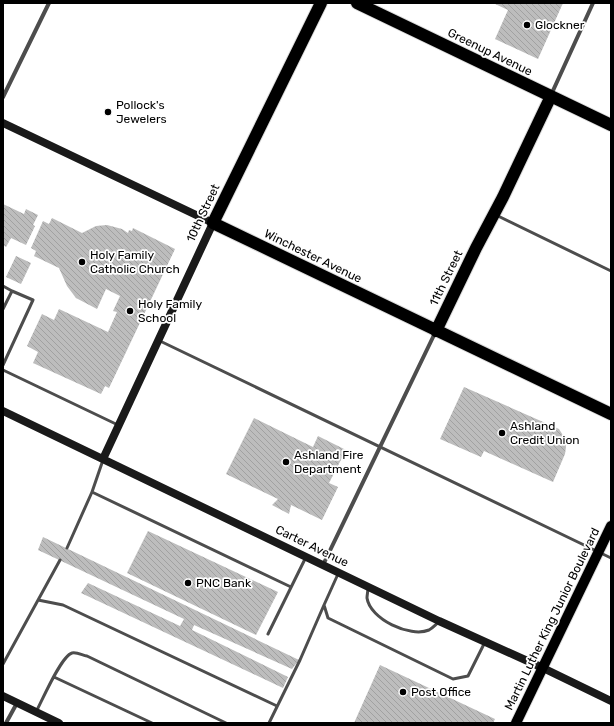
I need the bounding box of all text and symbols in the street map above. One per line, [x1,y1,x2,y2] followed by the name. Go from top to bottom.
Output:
[535,18,585,32] place label: Glockner
[522,20,532,30] marker: Glockner
[445,25,535,79] street label: Greenup Avenue
[116,98,167,126] place label: Pollock's Jewelers
[103,107,113,117] marker: Pollock's Jewelers
[183,181,223,244] street label: 10th Street
[262,226,364,286] street label: Winchester Avenue
[90,248,180,276] place label: Holy Family Catholic Church
[427,248,466,308] street label: 11th Street
[77,257,87,267] marker: Holy Family Catholic Church
[138,297,202,325] place label: Holy Family School
[125,306,135,316] marker: Holy Family School
[510,419,580,447] place label: Ashland Credit Union
[497,428,507,438] marker: Ashland Credit Union
[294,448,364,476] place label: Ashland Fire Department
[281,457,291,467] marker: Ashland Fire Department
[273,522,351,570] street label: Carter Avenue
[502,526,602,712] street label: Martin Luther King Junior Boulevard
[196,576,252,590] place label: PNC Bank
[183,578,193,588] marker: PNC Bank
[411,685,471,699] place label: Post Office
[398,687,408,697] marker: Post Office

